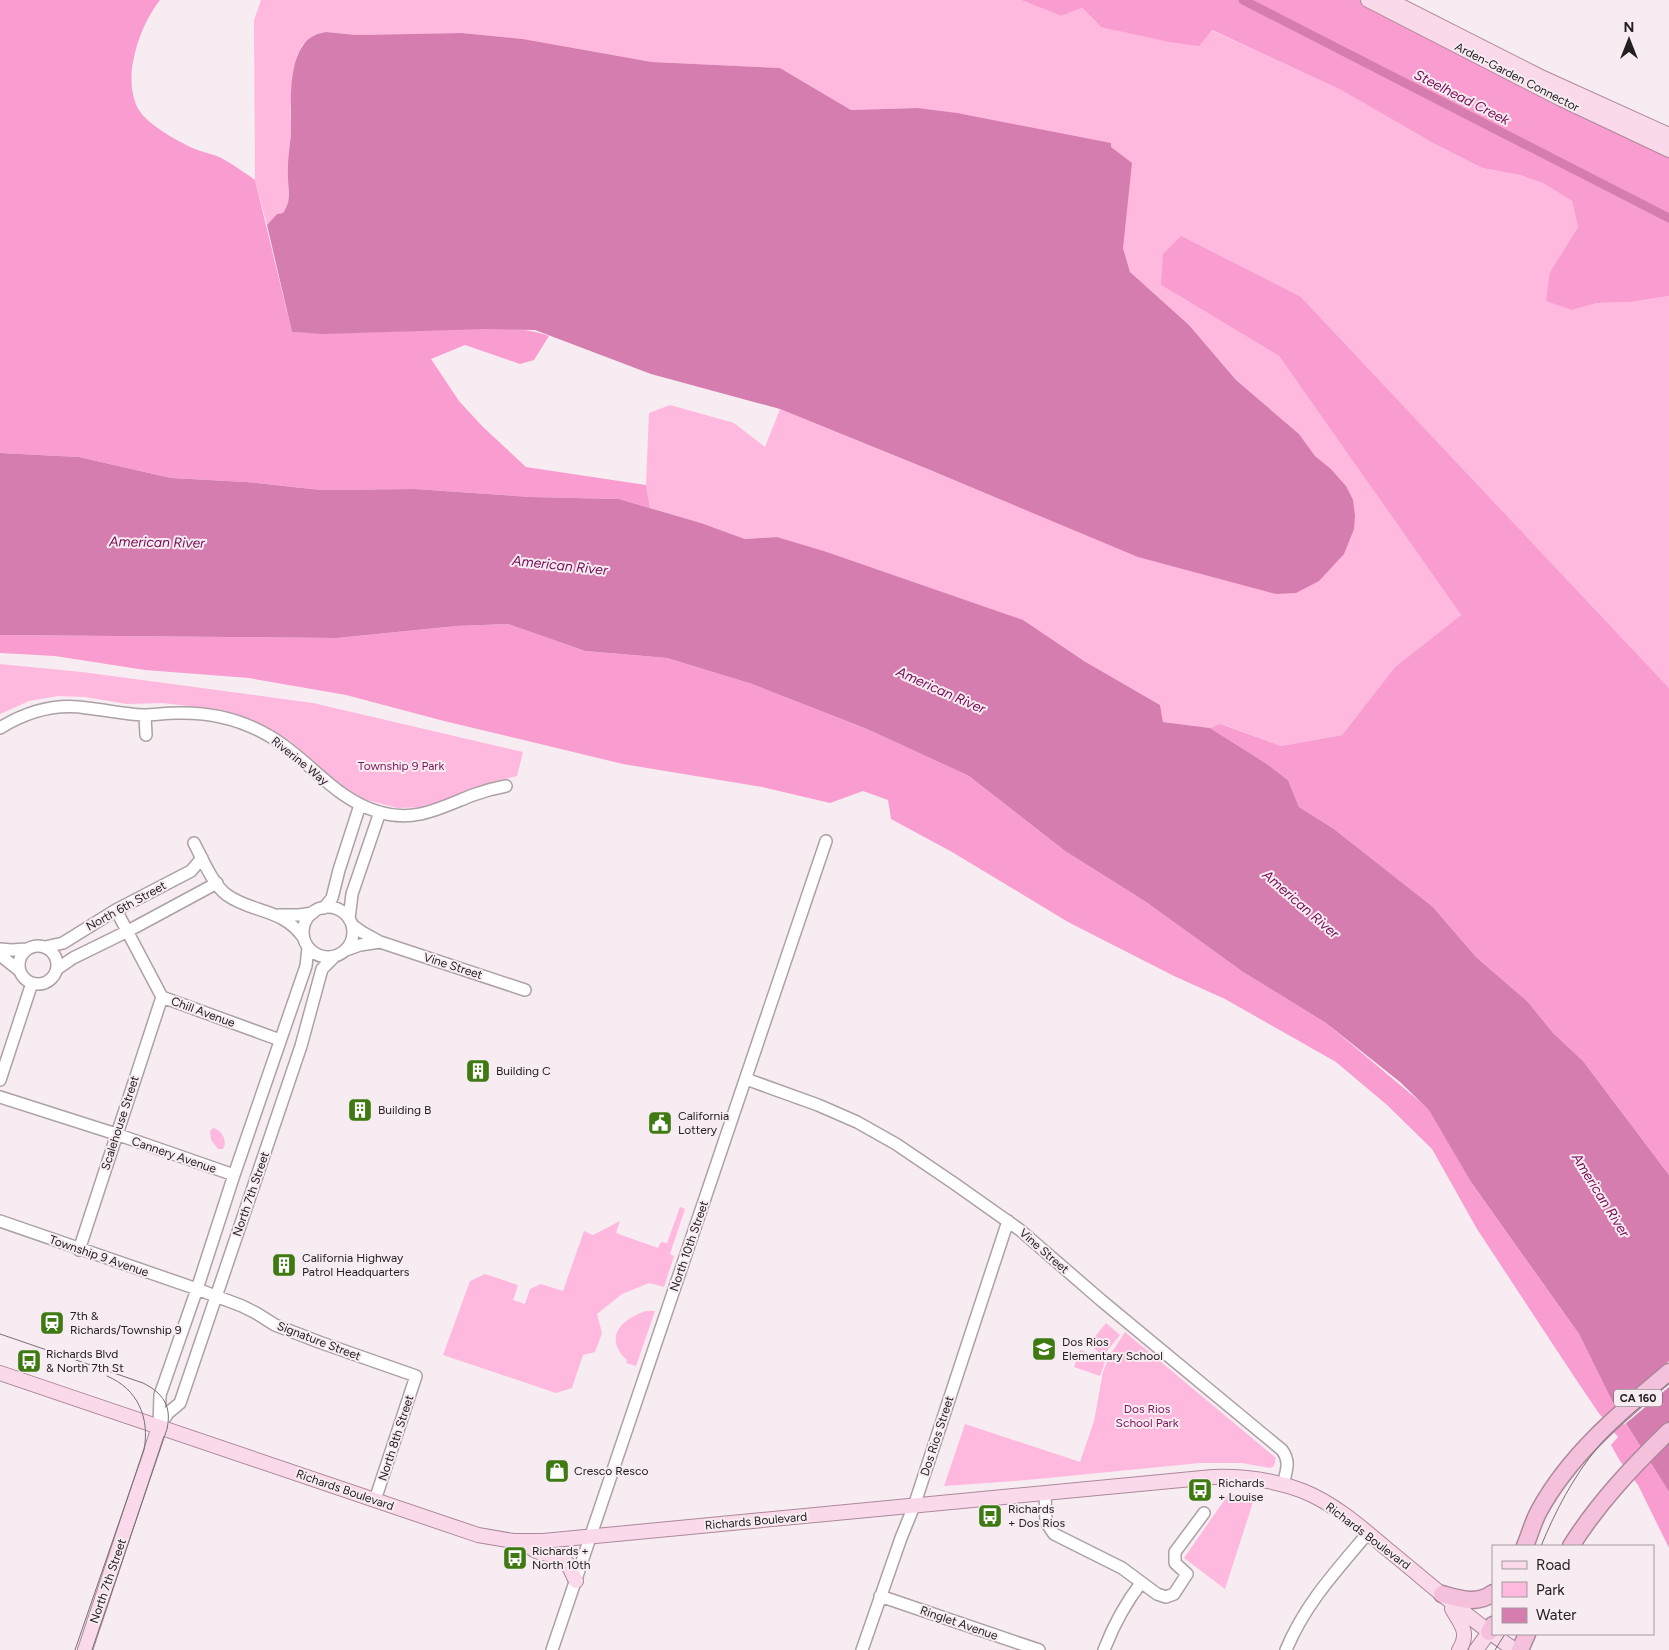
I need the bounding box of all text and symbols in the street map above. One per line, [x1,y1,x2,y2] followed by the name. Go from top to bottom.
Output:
[1604,15,1654,65] north arrow
[1624,19,1634,36] text: N
[1453,40,1581,114] street label: Arden-Garden Connector
[1411,66,1513,129] water label: Steelhead Creek
[108,533,206,552] water label: American River
[510,552,610,579] water label: American River
[893,663,989,718] water label: American River
[269,734,332,789] street label: Riverine Way
[358,759,444,773] park label: Township 9 Park
[1258,866,1343,943] water label: American River
[84,878,169,934] street label: North 6th Street
[422,950,485,982] street label: Vine Street
[169,994,237,1030] street label: Chill Avenue
[465,1058,491,1084] building icon: Building C
[496,1064,551,1078] place label: Building C
[98,1074,142,1172] street label: Scalehouse Street
[347,1097,373,1123] building icon: Building B
[378,1103,431,1117] place label: Building B
[678,1109,729,1137] place label: California Lottery
[647,1110,673,1136] public building icon: California Lottery
[130,1134,219,1176] street label: Cannery Avenue
[230,1149,272,1238] street label: North 7th Street
[1567,1149,1634,1241] water label: American River
[667,1198,711,1293] street label: North 10th Street
[1016,1226,1072,1277] street label: Vine Street
[47,1232,151,1280] street label: Township 9 Avenue
[302,1251,410,1279] place label: California Highway Patrol Headquarters
[271,1252,297,1278] building icon: California Highway Patrol Headquarters
[70,1309,182,1337] place label: 7th & Richards/Township 9
[39,1310,65,1336] station icon: 7th & Richards/Township 9
[275,1319,363,1364] street label: Signature Street
[1062,1335,1163,1363] place label: Dos Rios Elementary School
[1031,1336,1057,1362] school or university icon: Dos Rios Elementary School
[46,1347,124,1375] place label: Richards Blvd & North 7th St
[16,1348,42,1374] bus stop icon: Richards Blvd & North 7th St
[1614,1390,1662,1406] road number: CA 160
[375,1393,417,1483] street label: North 8th Street
[917,1394,957,1478] street label: Dos Rios Street
[1116,1402,1179,1430] park label: Dos Rios School Park
[544,1458,570,1484] shop icon: Cresco Resco
[574,1464,648,1478] place label: Cresco Resco
[294,1467,396,1513] street label: Richards Boulevard
[1218,1476,1265,1504] place label: Richards + Louise
[1187,1477,1213,1503] bus stop icon: Richards + Louise
[1323,1500,1413,1572] street label: Richards Boulevard
[1008,1502,1065,1530] place label: Richards + Dos Rios
[977,1503,1003,1529] bus stop icon: Richards + Dos Rios
[704,1510,808,1532] street label: Richards Boulevard
[87,1536,129,1625] street label: North 7th Street
[532,1544,591,1572] place label: Richards + North 10th
[502,1545,528,1571] bus stop icon: Richards + North 10th
[1492,1545,1654,1635] legend
[1536,1556,1571,1574] text: Road
[1536,1581,1565,1599] text: Park
[918,1603,1000,1643] street label: Ringlet Avenue
[1536,1606,1576,1624] text: Water

